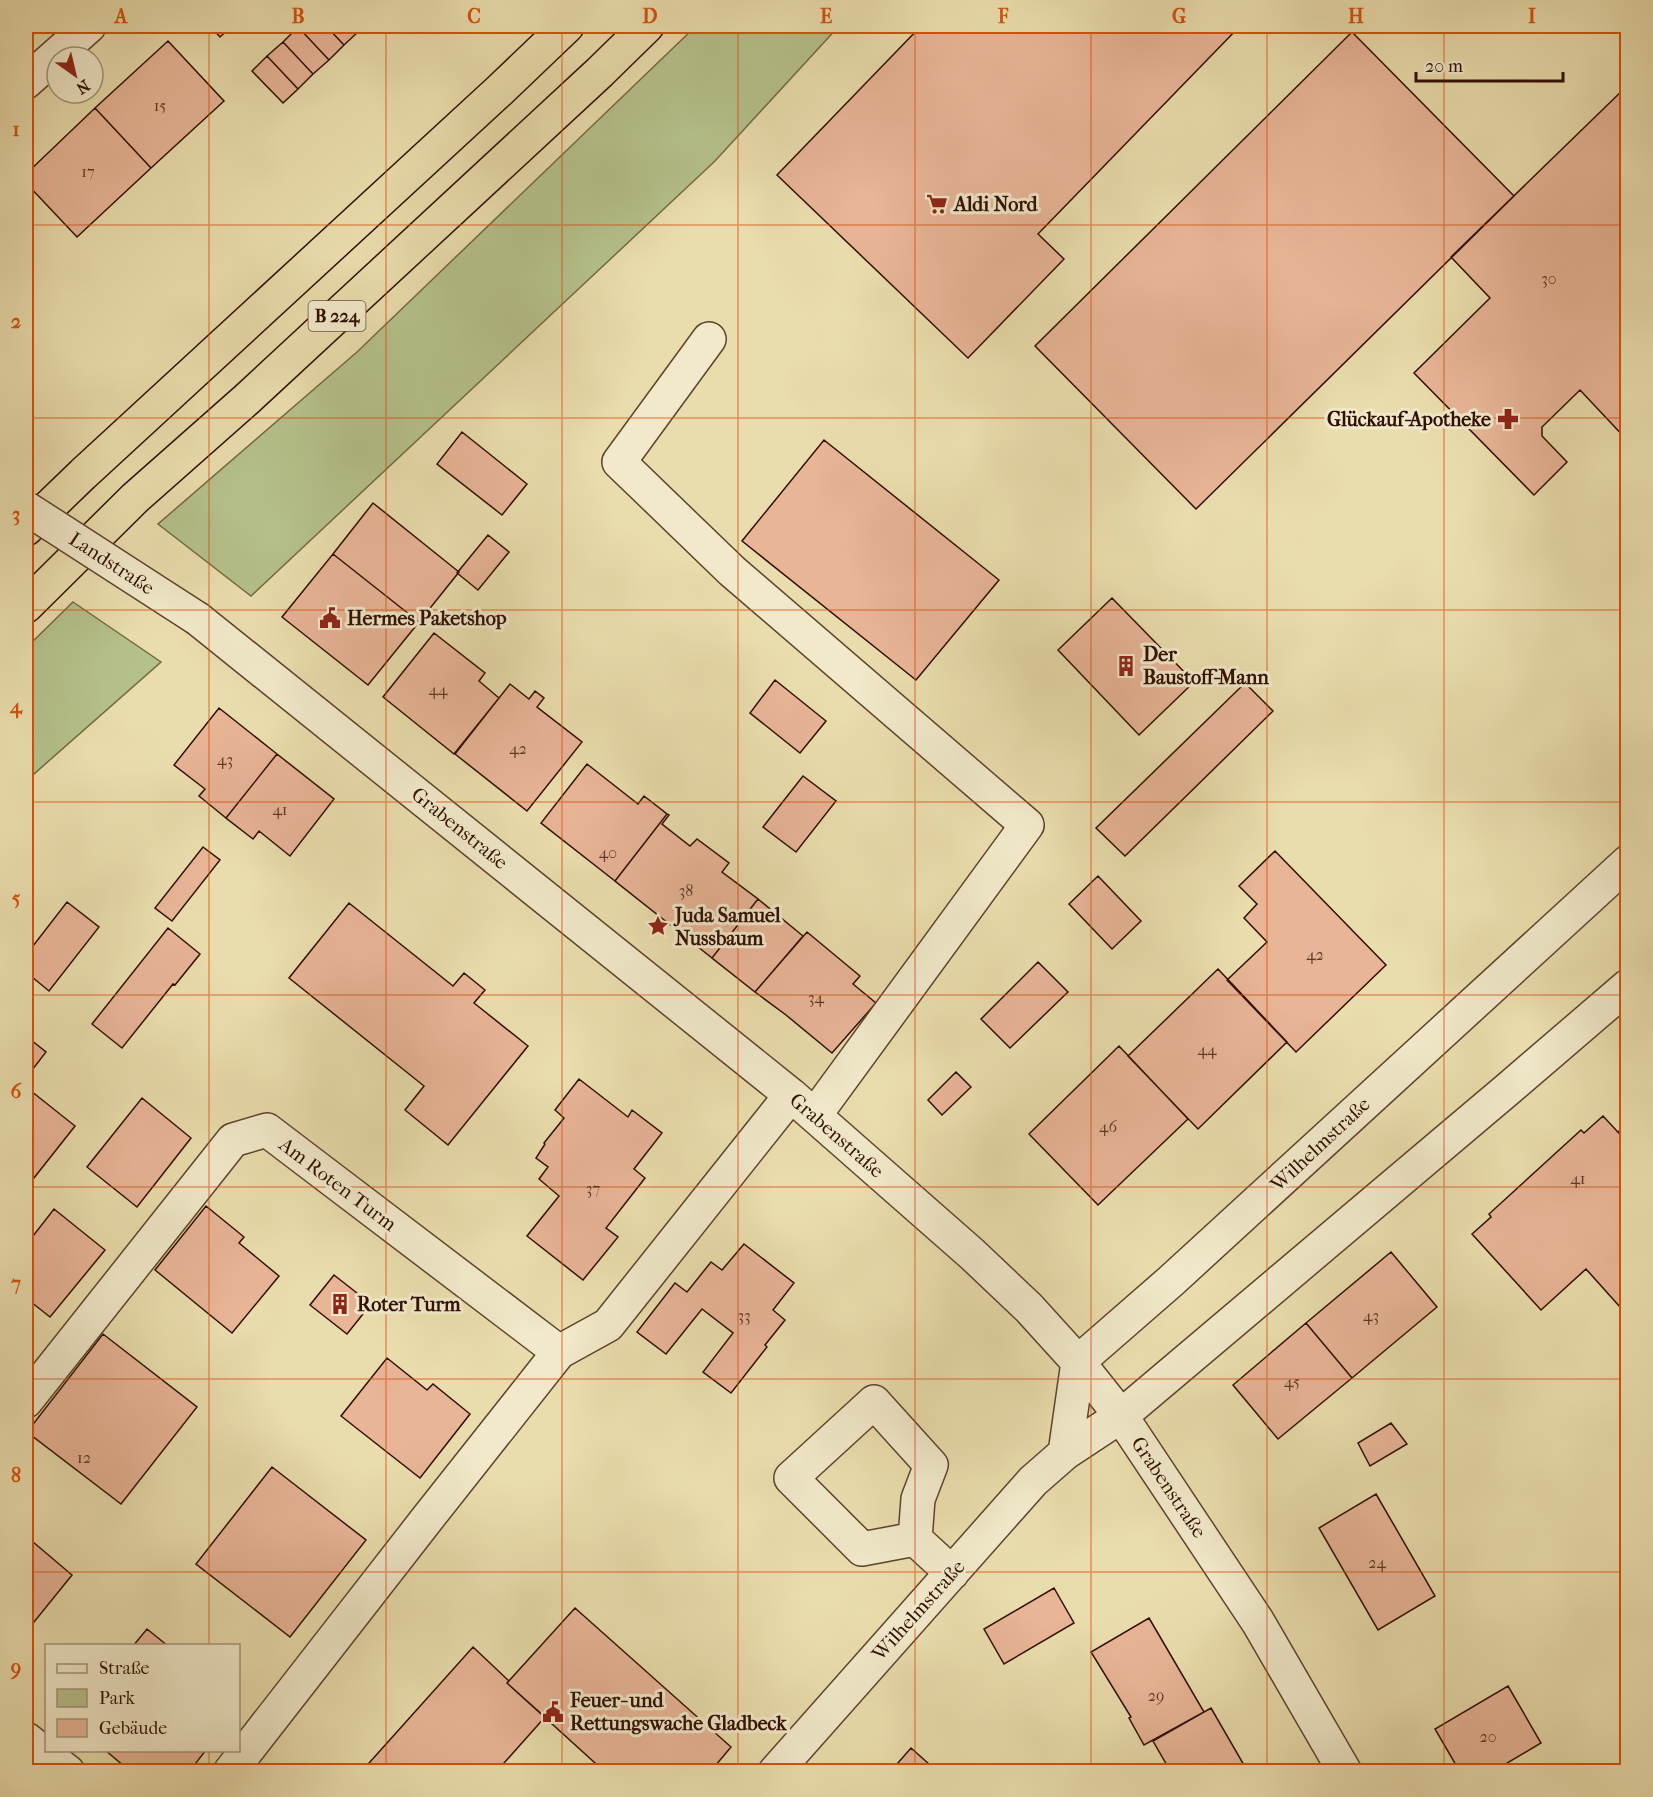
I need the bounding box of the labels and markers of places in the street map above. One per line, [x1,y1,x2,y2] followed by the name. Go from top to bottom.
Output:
[925,192,949,216] supermarket icon: Aldi Nord
[952,193,1039,216] place label: Aldi Nord
[1496,407,1520,431] pharmacy icon: Glückauf-Apotheke
[1327,408,1491,431] place label: Glückauf-Apotheke
[318,606,342,630] public building icon: Hermes Paketshop
[347,607,507,630] place label: Hermes Paketshop
[1143,643,1269,689] place label: Der Baustoff-Mann
[1114,654,1138,678] building icon: Der Baustoff-Mann
[673,904,781,950] place label: Juda Samuel Nussbaum
[646,914,670,938] place icon: Juda Samuel Nussbaum
[328,1292,352,1316] building icon: Roter Turm
[357,1293,461,1316] place label: Roter Turm
[569,1689,787,1735] place label: Feuer- und Rettungswache Gladbeck
[541,1700,565,1724] public building icon: Feuer- und Rettungswache Gladbeck

